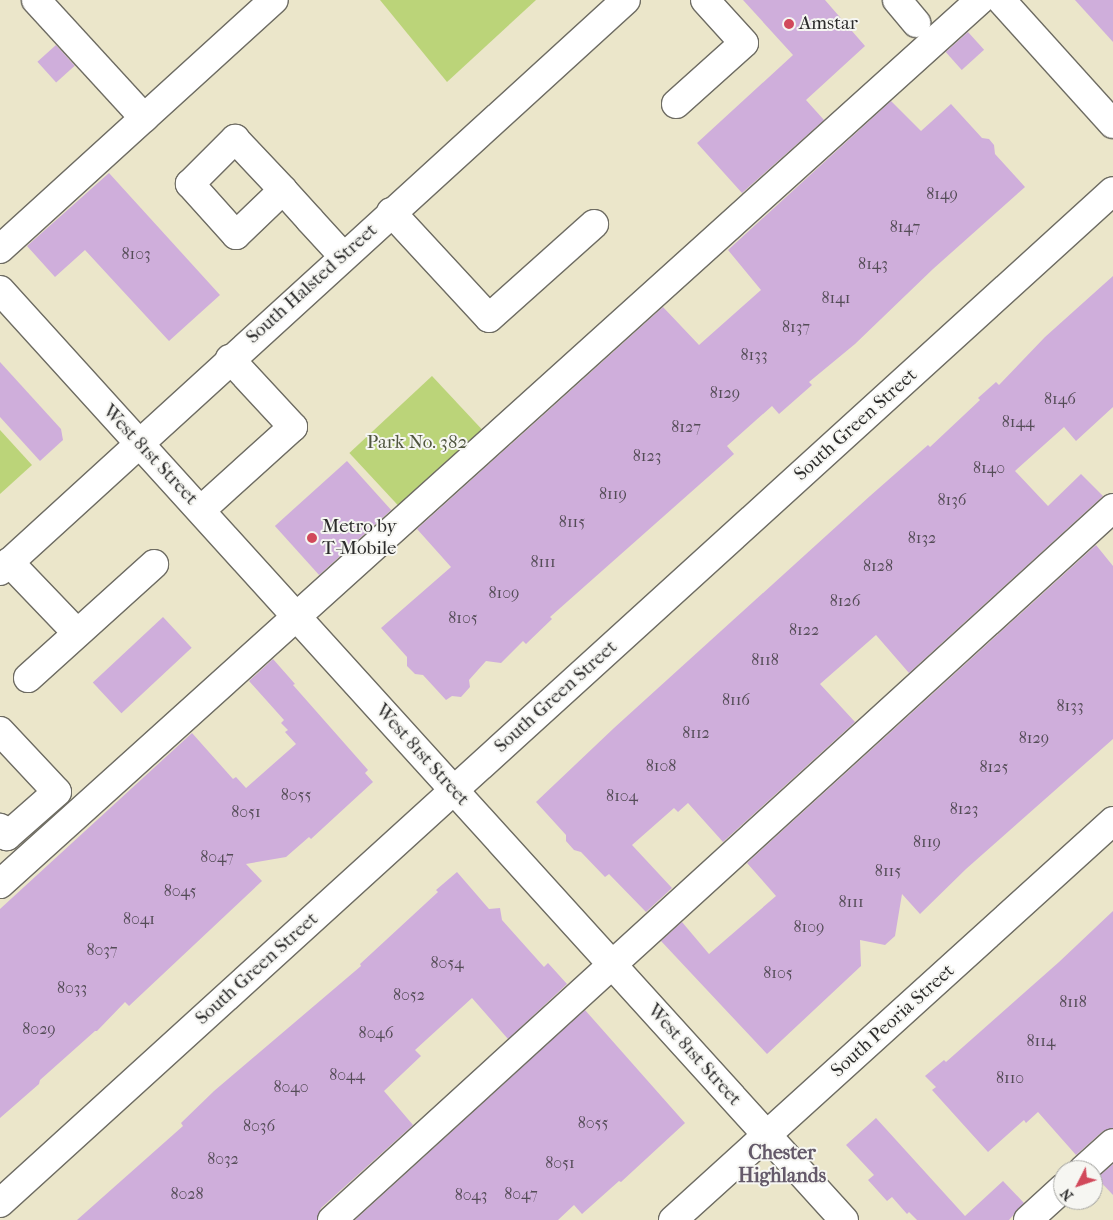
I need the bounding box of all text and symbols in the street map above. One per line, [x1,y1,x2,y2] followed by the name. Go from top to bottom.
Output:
[799,13,858,35] place label: Amstar
[783,18,795,30] marker: Amstar
[926,184,958,204] house number: 8149
[890,217,920,237] house number: 8147
[242,219,382,349] street label: South Halsted Street
[121,244,151,264] house number: 8103
[858,254,888,274] house number: 8143
[822,288,850,308] house number: 8141
[782,317,810,337] house number: 8137
[741,345,767,365] house number: 8133
[790,364,922,486] street label: South Green Street
[710,383,740,403] house number: 8129
[1044,389,1076,409] house number: 8146
[98,400,202,510] street label: West 81st Street
[1002,412,1034,432] house number: 8144
[671,417,701,437] house number: 8127
[367,432,467,454] park label: Park No. 382
[633,446,661,466] house number: 8123
[973,458,1005,478] house number: 8140
[599,484,627,504] house number: 8119
[938,490,966,510] house number: 8136
[559,512,585,532] house number: 8115
[322,516,397,560] place label: Metro by T-Mobile
[908,528,936,548] house number: 8132
[306,532,318,544] marker: Metro by T-Mobile
[530,552,556,572] house number: 8111
[863,556,893,576] house number: 8128
[489,583,519,603] house number: 8109
[830,591,860,611] house number: 8126
[448,608,478,628] house number: 8105
[789,620,819,640] house number: 8122
[490,636,622,758] street label: South Green Street
[751,650,779,670] house number: 8118
[722,690,750,710] house number: 8116
[1057,696,1083,716] house number: 8133
[370,699,474,811] street label: West 81st Street
[682,723,710,743] house number: 8112
[1019,728,1049,748] house number: 8129
[646,756,676,776] house number: 8108
[980,757,1008,777] house number: 8125
[281,785,311,805] house number: 8055
[606,786,638,806] house number: 8104
[950,799,978,819] house number: 8123
[231,802,261,822] house number: 8051
[913,832,941,852] house number: 8119
[200,847,234,867] house number: 8047
[875,861,901,881] house number: 8115
[164,881,196,901] house number: 8045
[838,892,864,912] house number: 8111
[191,908,323,1030] street label: South Green Street
[123,909,155,929] house number: 8041
[794,917,824,937] house number: 8109
[86,940,118,960] house number: 8037
[430,953,464,973] house number: 8054
[827,960,959,1082] street label: South Peoria Street
[763,963,793,983] house number: 8105
[57,978,87,998] house number: 8033
[393,985,425,1005] house number: 8052
[1059,992,1087,1012] house number: 8118
[642,999,746,1111] street label: West 81st Street
[22,1019,56,1039] house number: 8029
[359,1023,393,1043] house number: 8046
[1027,1031,1055,1051] house number: 8114
[329,1065,365,1085] house number: 8044
[996,1068,1024,1088] house number: 8110
[274,1077,308,1097] house number: 8040
[578,1113,608,1133] house number: 8055
[243,1116,275,1136] house number: 8036
[738,1140,826,1187] district label: Chester Highlands
[207,1149,239,1169] house number: 8032
[545,1153,575,1173] house number: 8051
[1053,1160,1103,1210] north arrow
[170,1184,204,1204] house number: 8028
[504,1184,538,1204] house number: 8047
[455,1185,487,1205] house number: 8043
[1057,1185,1077,1204] text: N

